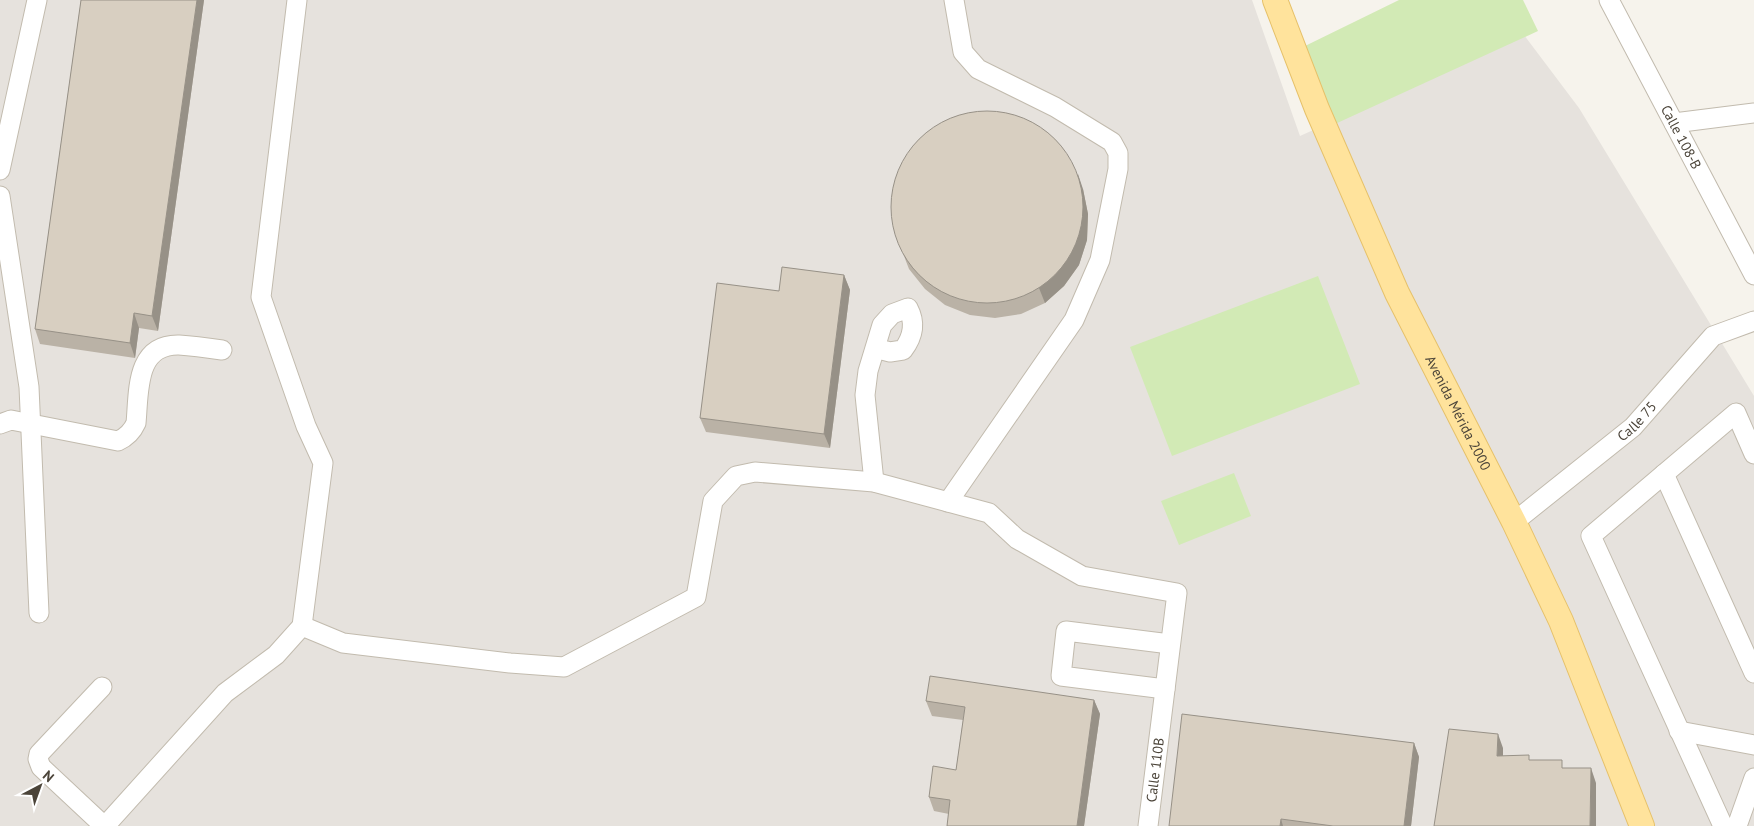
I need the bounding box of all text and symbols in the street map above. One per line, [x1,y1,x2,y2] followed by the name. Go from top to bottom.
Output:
[1657,102,1706,172] street label: Calle 108-B
[1421,352,1495,474] street label: Avenida Mérida 2000
[1613,398,1660,445] street label: Calle 75
[1142,737,1168,803] street label: Calle 110B
[15,761,65,811] north arrow
[39,766,58,786] text: N

